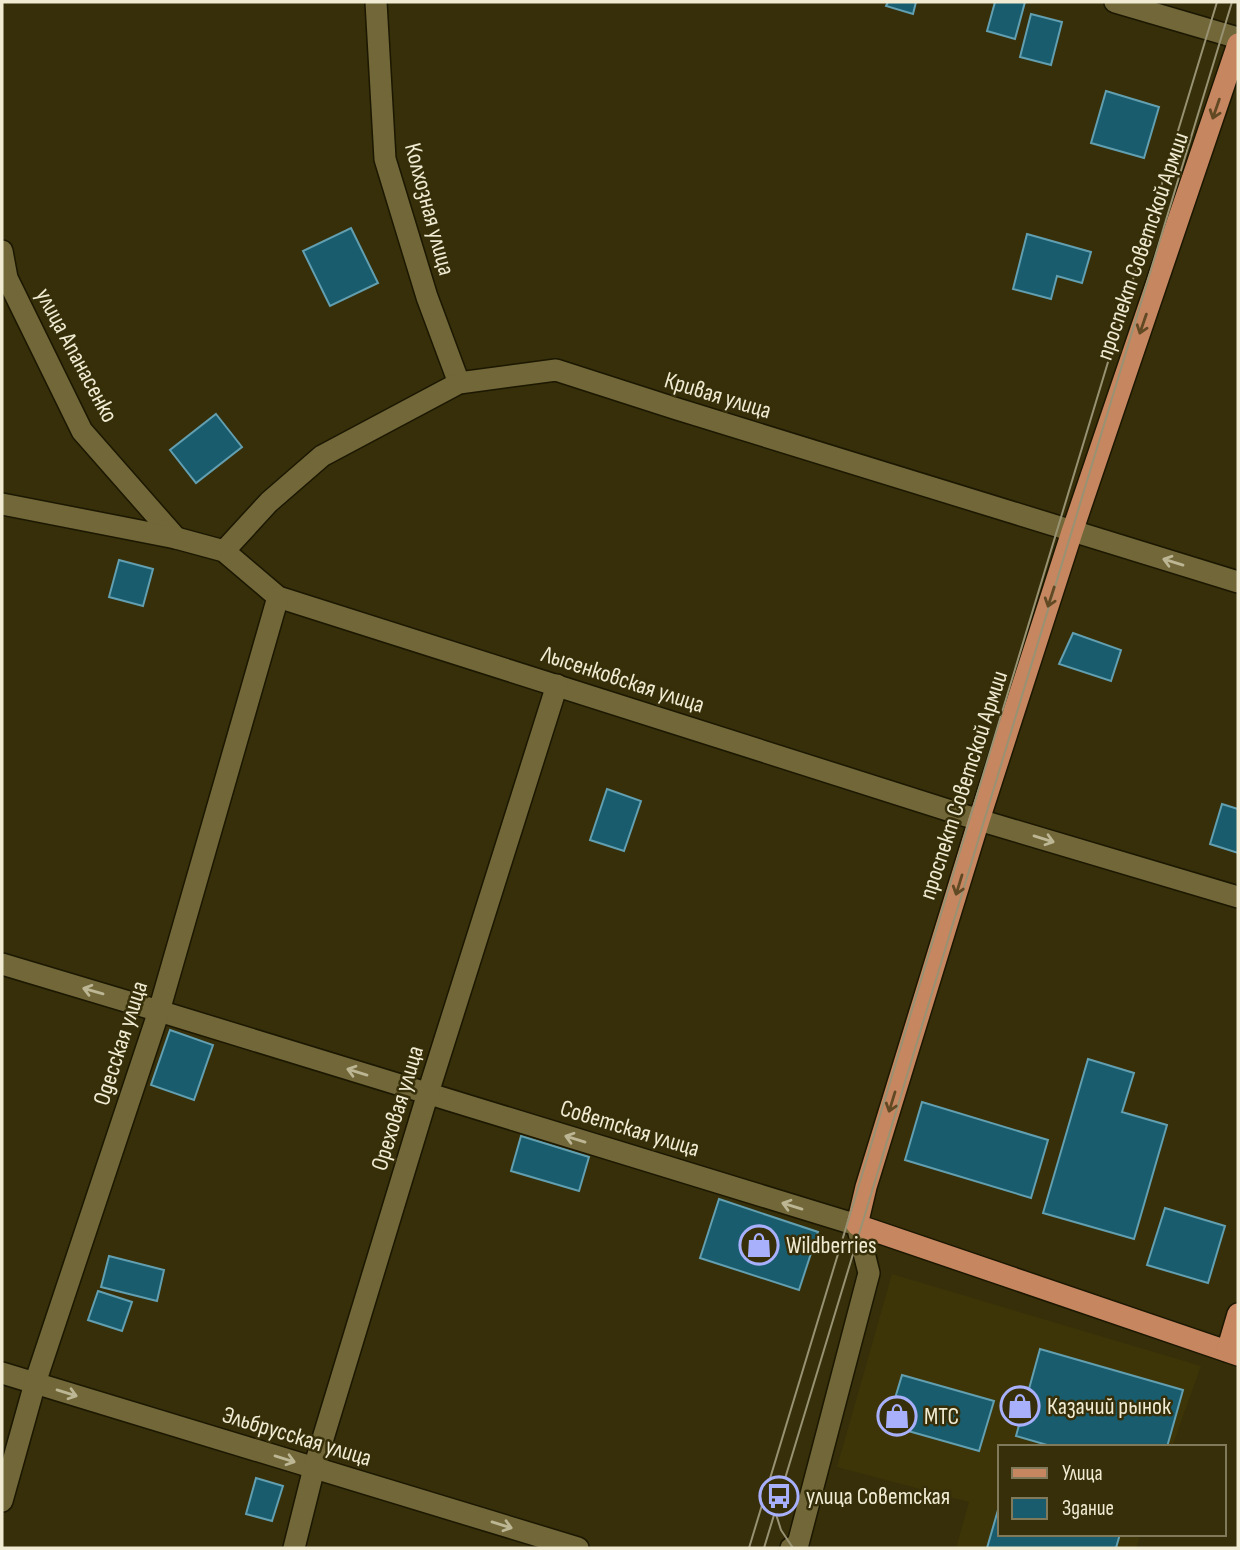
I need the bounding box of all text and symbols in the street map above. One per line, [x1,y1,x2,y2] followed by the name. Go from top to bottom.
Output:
[1209,97,1221,119] one-way arrow
[1090,128,1195,364] street label: проспект Советской Армии
[398,140,461,278] street label: Колхозная улица
[29,283,124,427] street label: улица Апанасенко
[1136,313,1149,335] one-way arrow
[661,366,775,425] street label: Кривая улица
[1162,555,1184,568] one-way arrow
[1044,586,1057,608] one-way arrow
[537,639,708,719] street label: Лысенковская улица
[913,667,1014,903] street label: проспект Советской Армии
[1033,833,1055,846] one-way arrow
[952,873,964,895] one-way arrow
[87,977,154,1109] street label: Одесская улица
[82,984,104,997] one-way arrow
[365,1042,430,1174] street label: Ореховая улица
[346,1064,368,1077] one-way arrow
[885,1091,897,1113] one-way arrow
[557,1094,703,1163] street label: Советская улица
[564,1131,586,1144] one-way arrow
[781,1199,803,1212] one-way arrow
[738,1224,780,1266] shop icon: Wildberries
[786,1231,877,1260] place label: Wildberries
[999,1385,1041,1427] shop icon: Казачий рынок
[56,1387,78,1400] one-way arrow
[1047,1392,1172,1421] place label: Казачий рынок
[876,1395,918,1437] shop icon: МТС
[219,1400,375,1473] street label: Эльбрусская улица
[924,1402,959,1431] place label: МТС
[998,1445,1226,1536] legend
[273,1454,295,1467] one-way arrow
[1062,1461,1103,1486] text: Улица
[758,1475,800,1517] bus stop icon: улица Советская
[806,1482,950,1511] place label: улица Советская
[1062,1496,1114,1521] text: Здание
[491,1520,513,1533] one-way arrow

